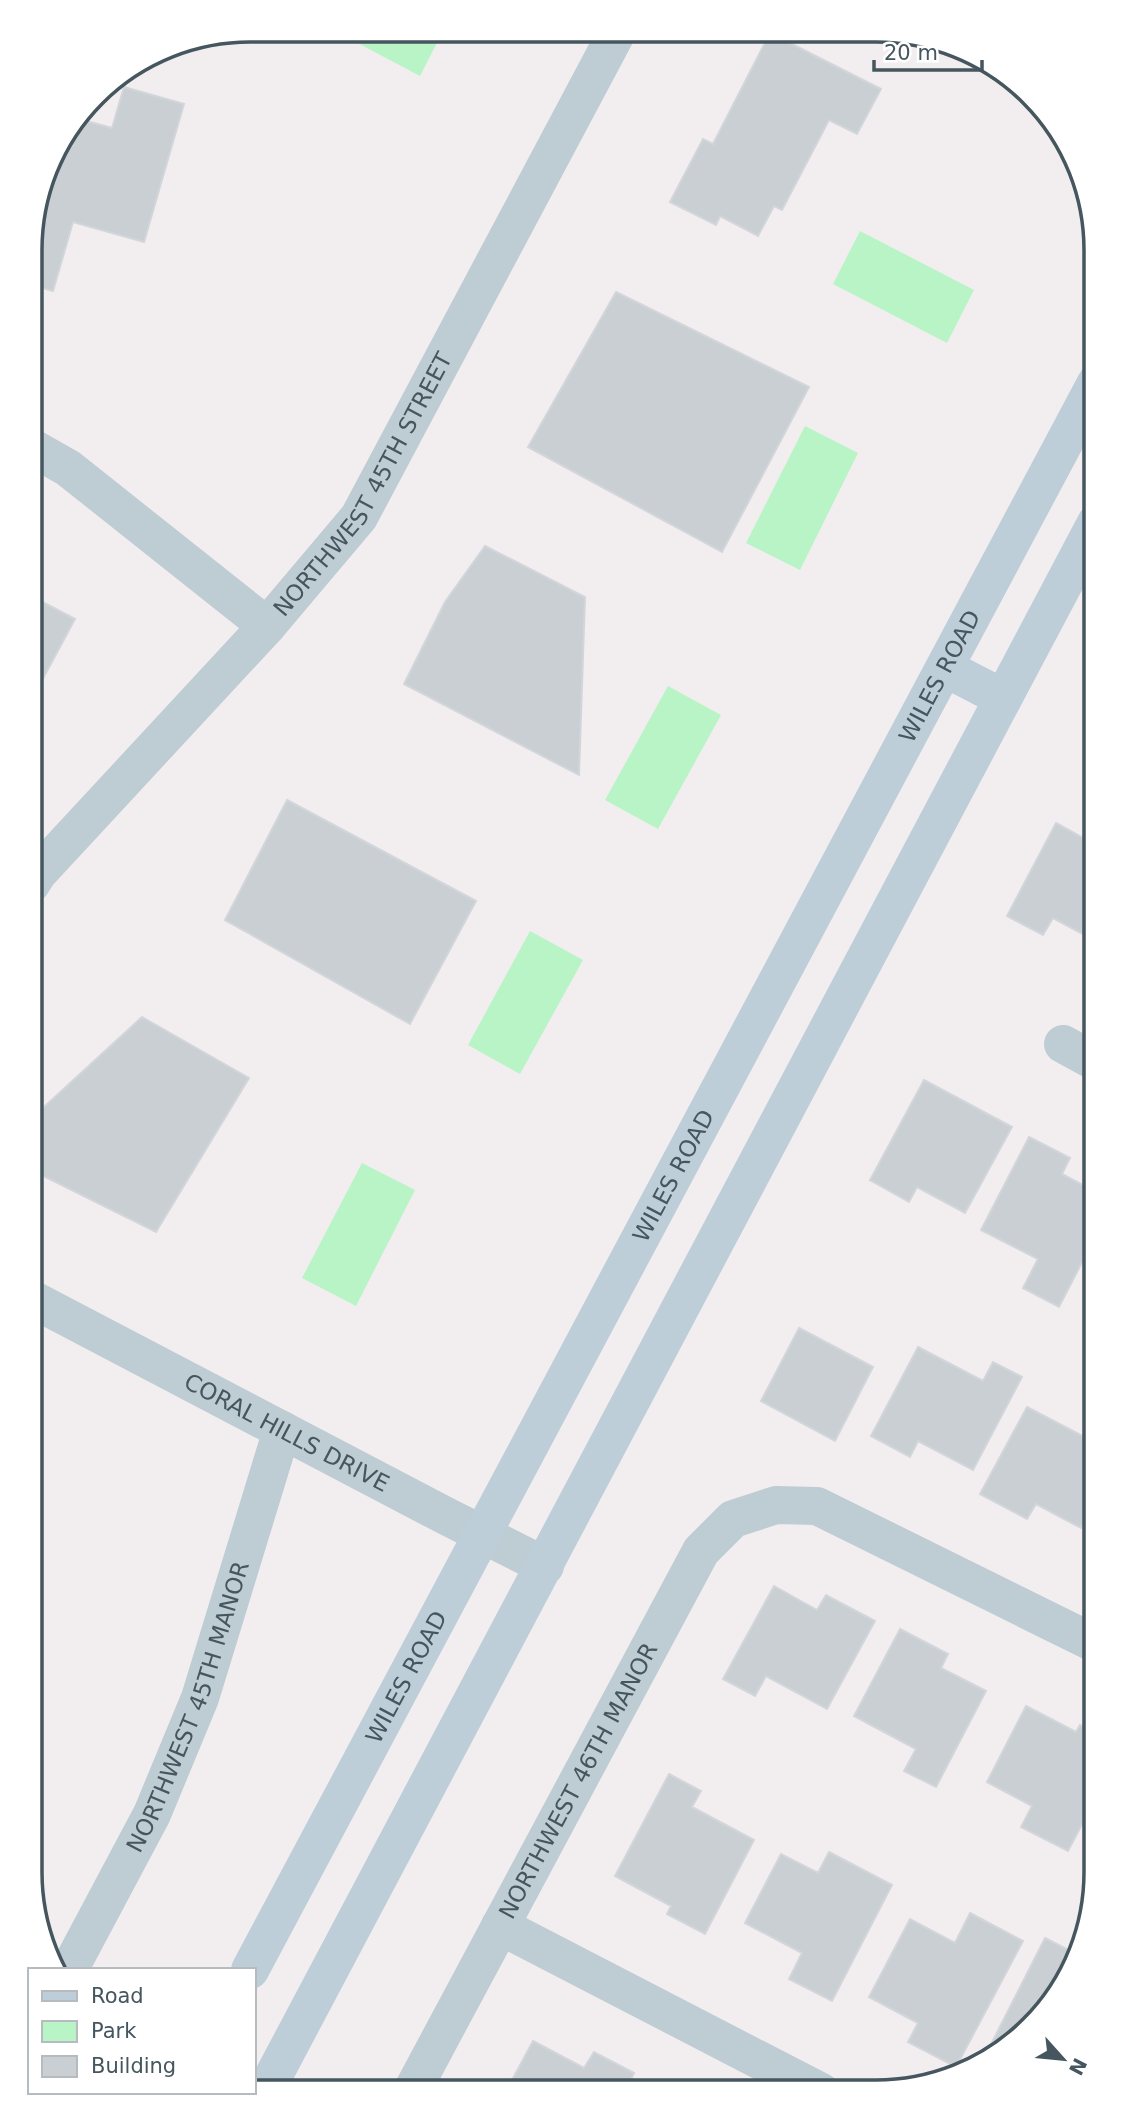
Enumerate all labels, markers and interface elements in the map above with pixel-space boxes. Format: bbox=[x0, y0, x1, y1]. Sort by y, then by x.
scale bar bbox=[874, 28, 982, 72]
text: 20 m bbox=[884, 41, 938, 65]
street label: NORTHWEST 45TH STREET bbox=[268, 347, 458, 621]
street label: WILES ROAD bbox=[894, 606, 985, 747]
street label: WILES ROAD bbox=[628, 1105, 719, 1246]
street label: CORAL HILLS DRIVE bbox=[180, 1368, 394, 1497]
street label: NORTHWEST 45TH MANOR bbox=[121, 1558, 254, 1857]
street label: WILES ROAD bbox=[360, 1607, 452, 1748]
street label: NORTHWEST 46TH MANOR bbox=[494, 1638, 662, 1923]
legend bbox=[28, 1968, 256, 2094]
text: Road bbox=[91, 1984, 144, 2008]
text: Park bbox=[91, 2019, 137, 2043]
north arrow bbox=[1028, 2024, 1098, 2094]
text: Building bbox=[91, 2054, 176, 2078]
text: N bbox=[1065, 2055, 1092, 2079]

